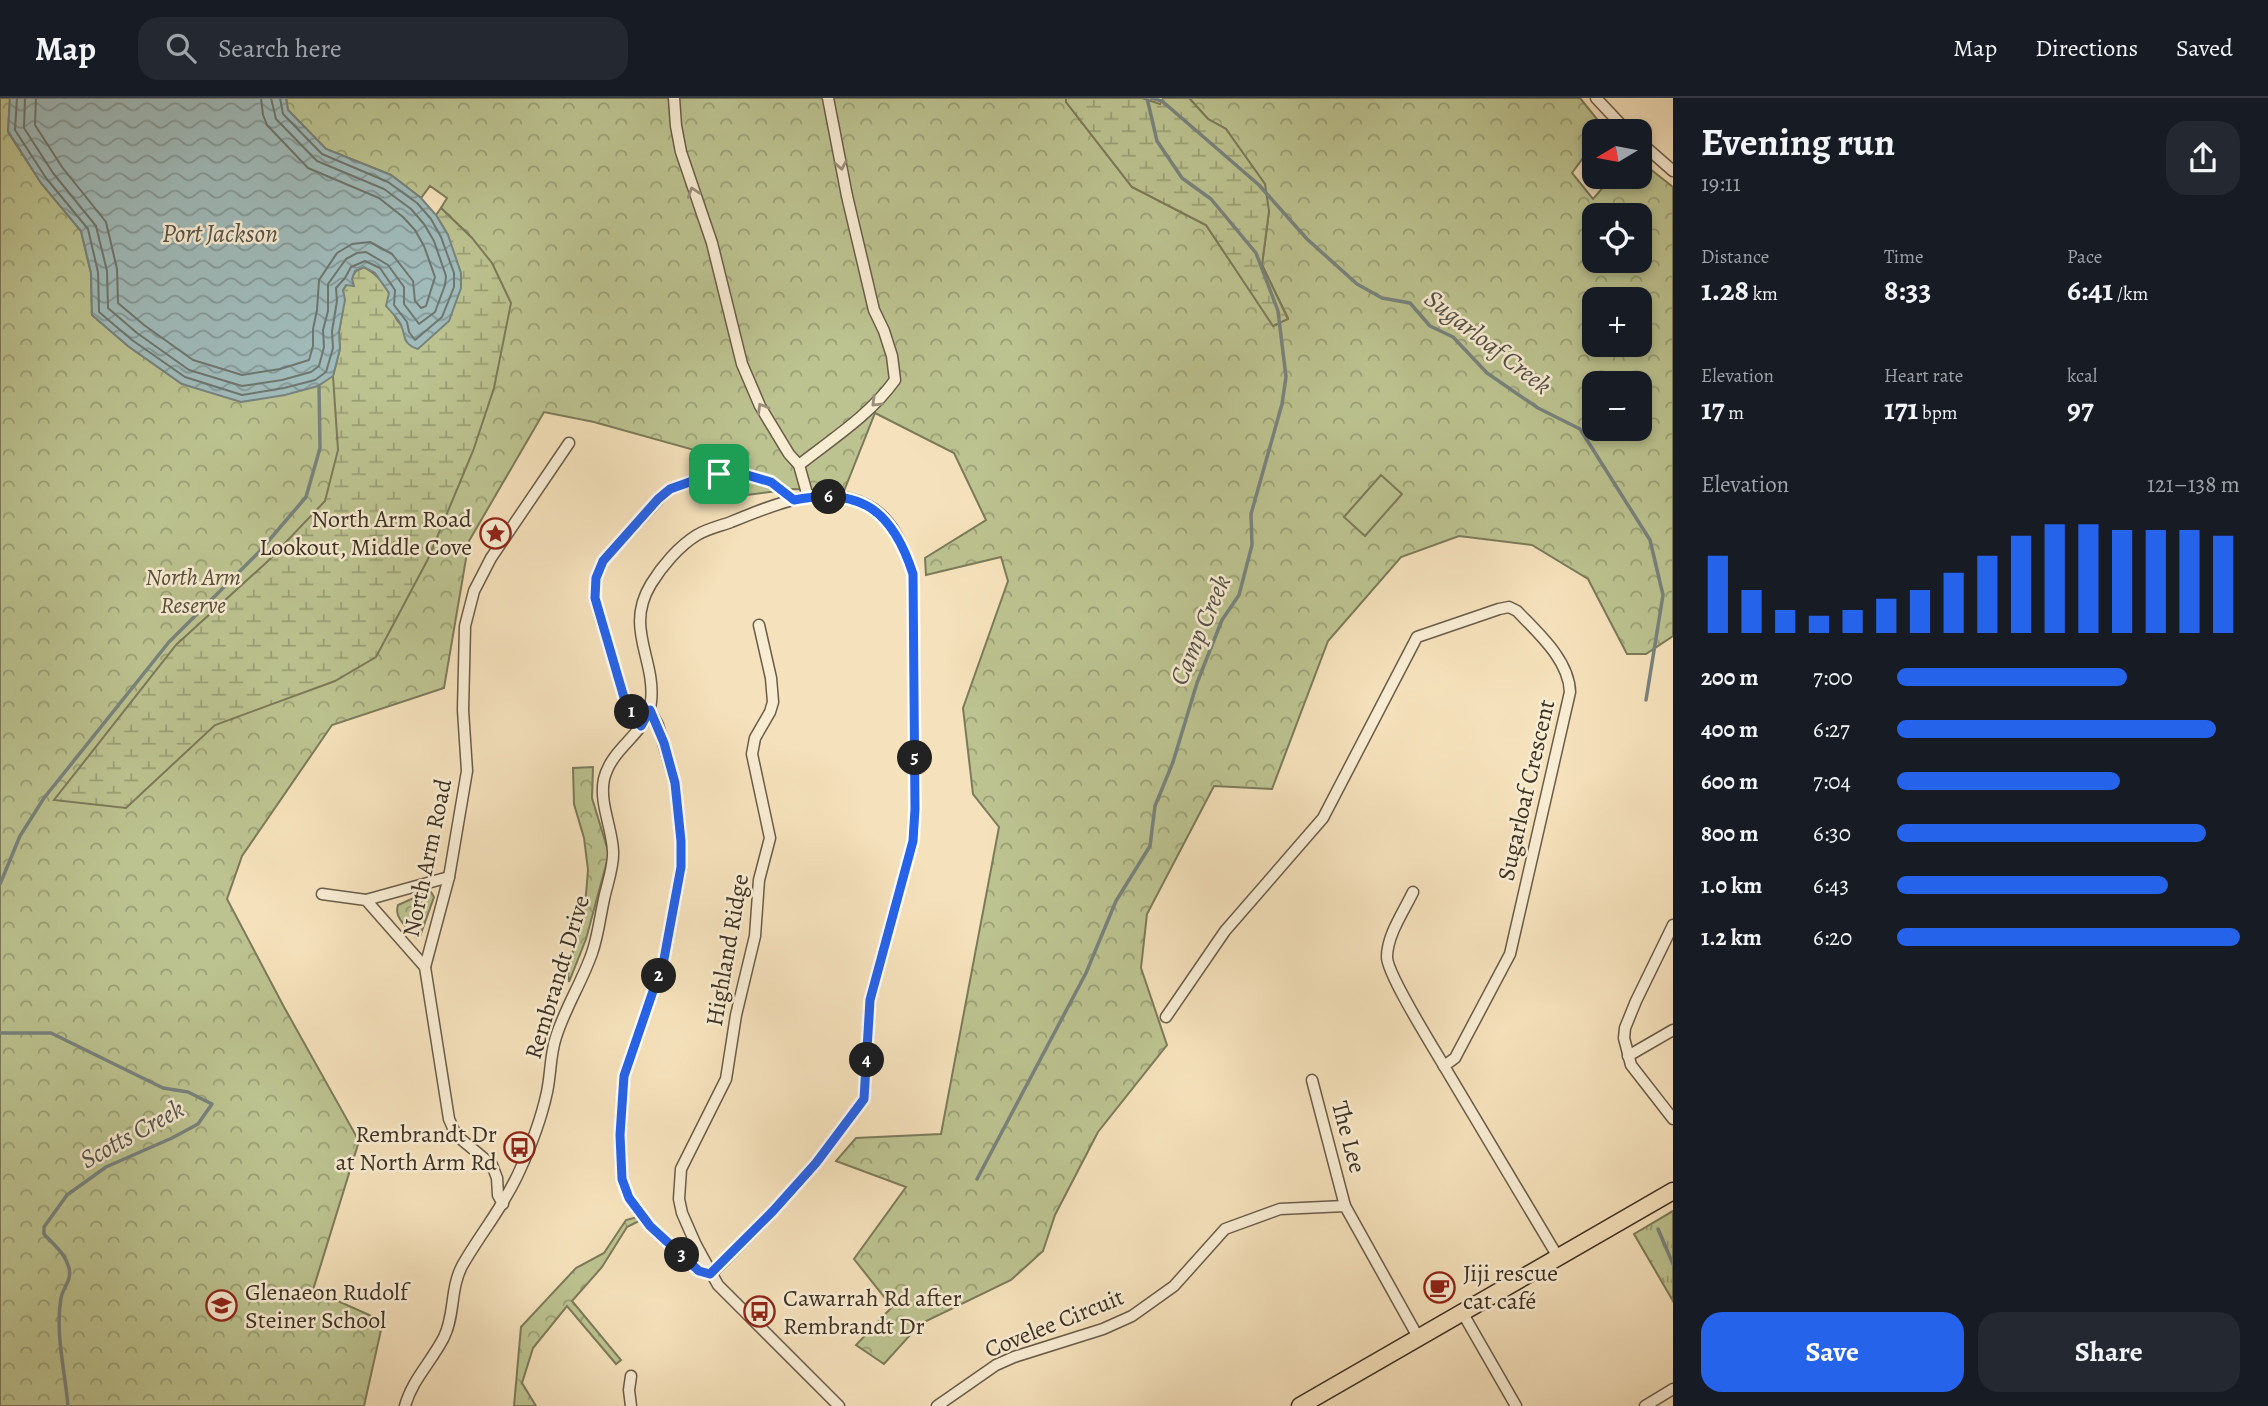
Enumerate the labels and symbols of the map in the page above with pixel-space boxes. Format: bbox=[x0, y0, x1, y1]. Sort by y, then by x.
north arrow bbox=[1582, 119, 1652, 189]
one-way arrow bbox=[833, 159, 848, 171]
one-way arrow bbox=[687, 187, 701, 199]
water label: Port Jackson bbox=[162, 216, 278, 251]
water label: Sugarloaf Creek bbox=[1417, 281, 1559, 403]
one-way arrow bbox=[871, 394, 884, 407]
one-way arrow bbox=[757, 403, 770, 415]
pin bbox=[689, 444, 749, 504]
pin: 6 bbox=[812, 480, 846, 514]
place label: North Arm Road Lookout, Middle Cove bbox=[259, 503, 472, 563]
place icon: North Arm Road Lookout, Middle Cove bbox=[478, 516, 512, 550]
park label: North Arm Reserve bbox=[145, 561, 241, 621]
water label: Camp Creek bbox=[1161, 569, 1239, 691]
pin: 1 bbox=[614, 694, 650, 730]
street label: Sugarloaf Crescent bbox=[1490, 696, 1562, 884]
pin: 5 bbox=[898, 740, 932, 776]
street label: North Arm Road bbox=[395, 776, 459, 940]
street label: Highland Ridge bbox=[698, 871, 756, 1029]
street label: Rembrandt Drive bbox=[517, 891, 597, 1063]
pin: 2 bbox=[642, 958, 676, 994]
pin: 4 bbox=[850, 1042, 884, 1077]
water label: Scotts Creek bbox=[74, 1091, 190, 1177]
street label: The Lee bbox=[1324, 1098, 1374, 1176]
place label: Rembrandt Dr at North Arm Rd bbox=[335, 1118, 497, 1178]
bus stop icon: Rembrandt Dr at North Arm Rd bbox=[503, 1131, 537, 1165]
pin: 3 bbox=[664, 1238, 700, 1272]
place label: Jiji rescue cat café bbox=[1463, 1257, 1558, 1317]
cafe icon: Jiji rescue cat café bbox=[1423, 1270, 1457, 1304]
place label: Glenaeon Rudolf Steiner School bbox=[245, 1276, 411, 1336]
street label: Covelee Circuit bbox=[980, 1281, 1128, 1365]
place label: Cawarrah Rd after Rembrandt Dr bbox=[783, 1282, 962, 1342]
school or university icon: Glenaeon Rudolf Steiner School bbox=[205, 1289, 239, 1323]
bus stop icon: Cawarrah Rd after Rembrandt Dr bbox=[743, 1295, 777, 1329]

